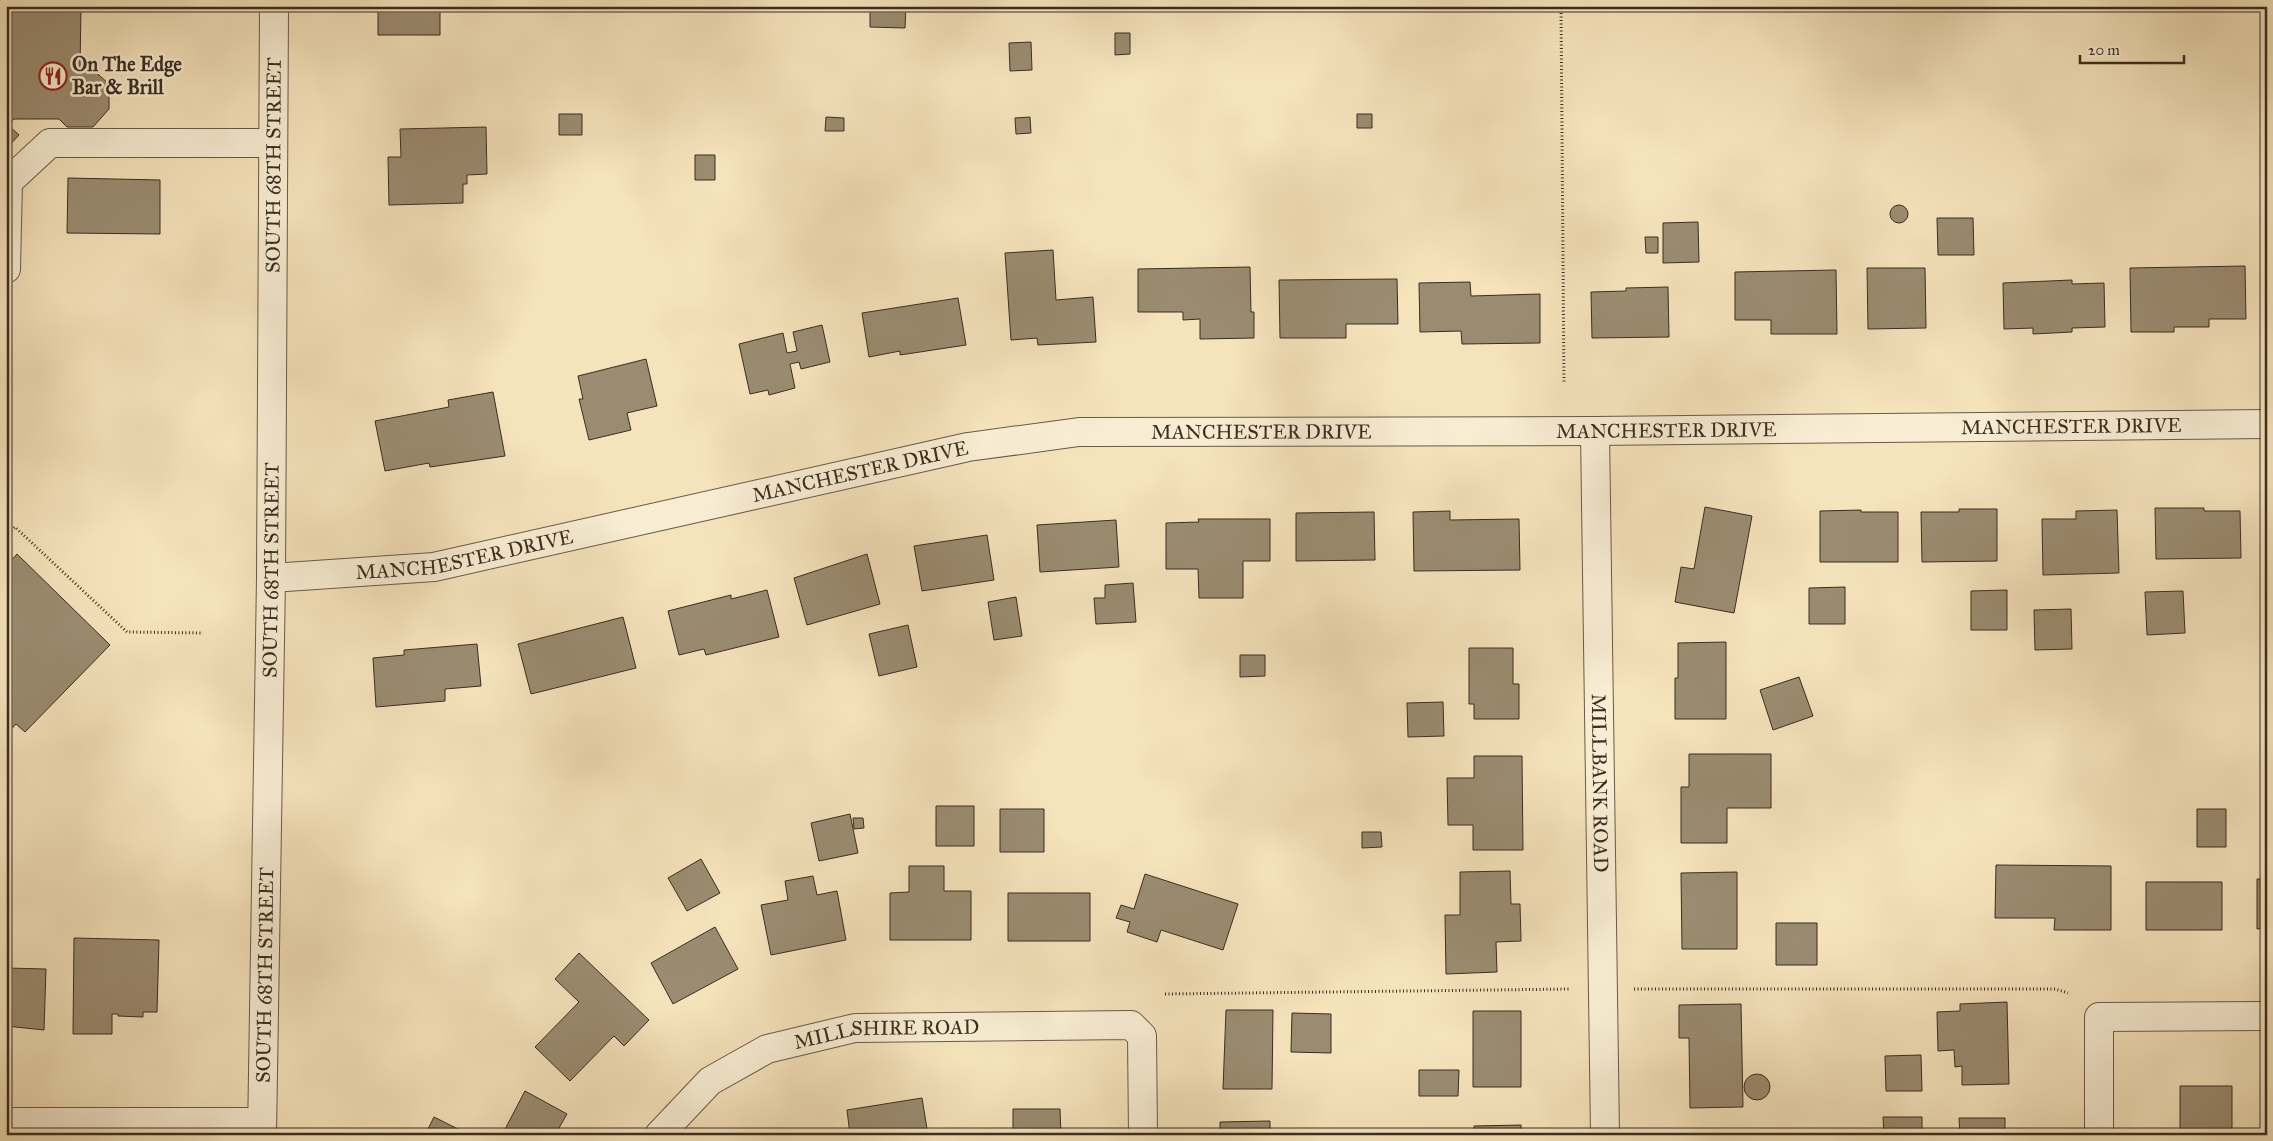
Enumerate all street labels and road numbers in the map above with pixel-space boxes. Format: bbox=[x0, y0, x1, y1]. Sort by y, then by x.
street label: SOUTH 68TH STREET bbox=[261, 57, 286, 273]
street label: MANCHESTER DRIVE bbox=[1961, 413, 2182, 439]
street label: MANCHESTER DRIVE bbox=[1556, 417, 1777, 443]
street label: MANCHESTER DRIVE bbox=[1151, 419, 1372, 444]
street label: MANCHESTER DRIVE bbox=[750, 435, 970, 507]
street label: SOUTH 68TH STREET bbox=[257, 462, 284, 678]
street label: MANCHESTER DRIVE bbox=[355, 524, 575, 584]
street label: MILLBANK ROAD bbox=[1587, 693, 1613, 873]
street label: SOUTH 68TH STREET bbox=[251, 867, 278, 1083]
street label: MILLSHIRE ROAD bbox=[791, 1015, 979, 1054]

